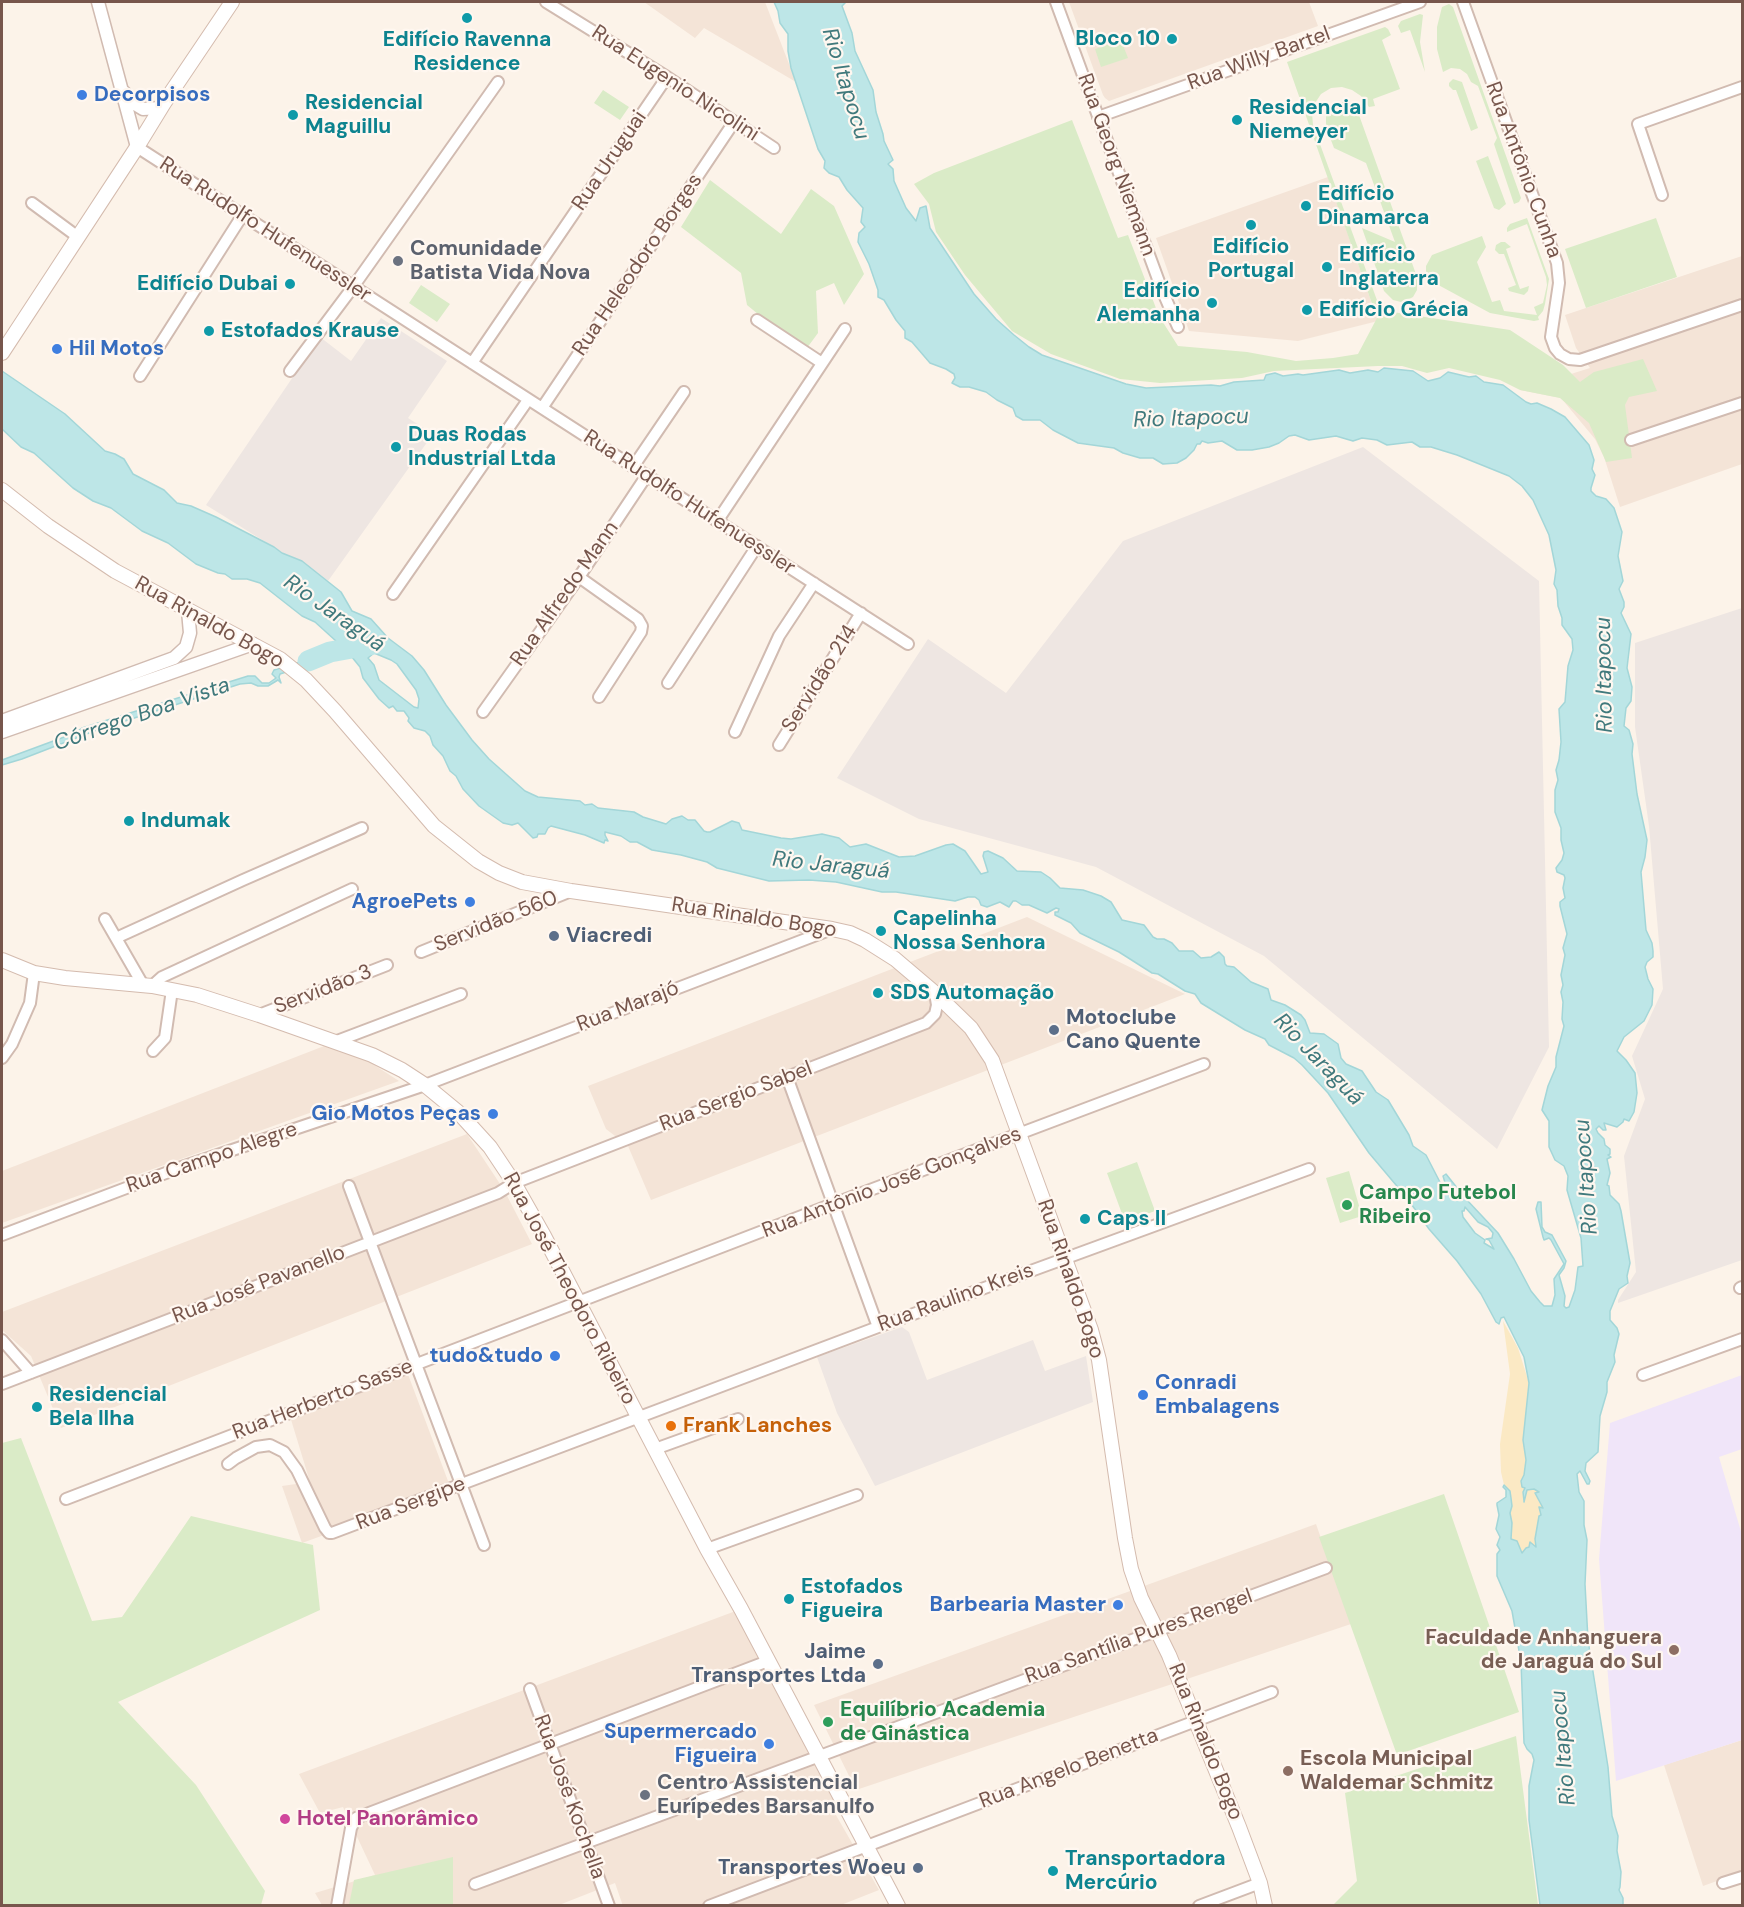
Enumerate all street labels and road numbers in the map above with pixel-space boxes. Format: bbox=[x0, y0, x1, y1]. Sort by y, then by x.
street label: Rua Eugenio Nicolini bbox=[587, 20, 763, 148]
street label: Rua Willy Bartel bbox=[1184, 22, 1334, 96]
street label: Rua Georg Niemann bbox=[1071, 70, 1161, 260]
street label: Rua Antônio Cunha bbox=[1479, 78, 1567, 262]
street label: Rua Uruguai bbox=[567, 106, 653, 216]
street label: Rua Rudolfo Hufenuessler bbox=[154, 152, 376, 308]
street label: Rua Heleodoro Borges bbox=[568, 169, 708, 361]
street label: Rua Rudolfo Hufenuessler bbox=[578, 425, 800, 581]
street label: Rua Alfredo Mann bbox=[506, 517, 624, 671]
street label: Rua Rinaldo Bogo bbox=[130, 572, 288, 674]
street label: Servidão 214 bbox=[777, 621, 863, 737]
street label: Servidão 560 bbox=[431, 886, 561, 958]
street label: Rua Rinaldo Bogo bbox=[670, 893, 838, 943]
street label: Servidão 3 bbox=[270, 960, 376, 1020]
street label: Rua Marajó bbox=[573, 976, 683, 1038]
street label: Rua Sergio Sabel bbox=[656, 1056, 816, 1138]
street label: Rua Campo Alegre bbox=[123, 1117, 301, 1199]
street label: Rua Antônio José Gonçalves bbox=[759, 1122, 1025, 1244]
street label: Rua José Theodoro Ribeiro bbox=[497, 1169, 641, 1409]
street label: Rua Rinaldo Bogo bbox=[1031, 1196, 1109, 1362]
street label: Rua José Pavanello bbox=[169, 1240, 349, 1330]
street label: Rua Raulino Kreis bbox=[875, 1258, 1037, 1338]
street label: Rua Herberto Sasse bbox=[229, 1354, 417, 1446]
street label: Rua Sergipe bbox=[353, 1472, 469, 1536]
street label: Rua Santília Pures Rengel bbox=[1022, 1584, 1256, 1690]
street label: Rua Rinaldo Bogo bbox=[1162, 1660, 1248, 1824]
street label: Rua José Kochella bbox=[528, 1711, 610, 1883]
street label: Rua Angelo Benetta bbox=[976, 1723, 1162, 1815]

